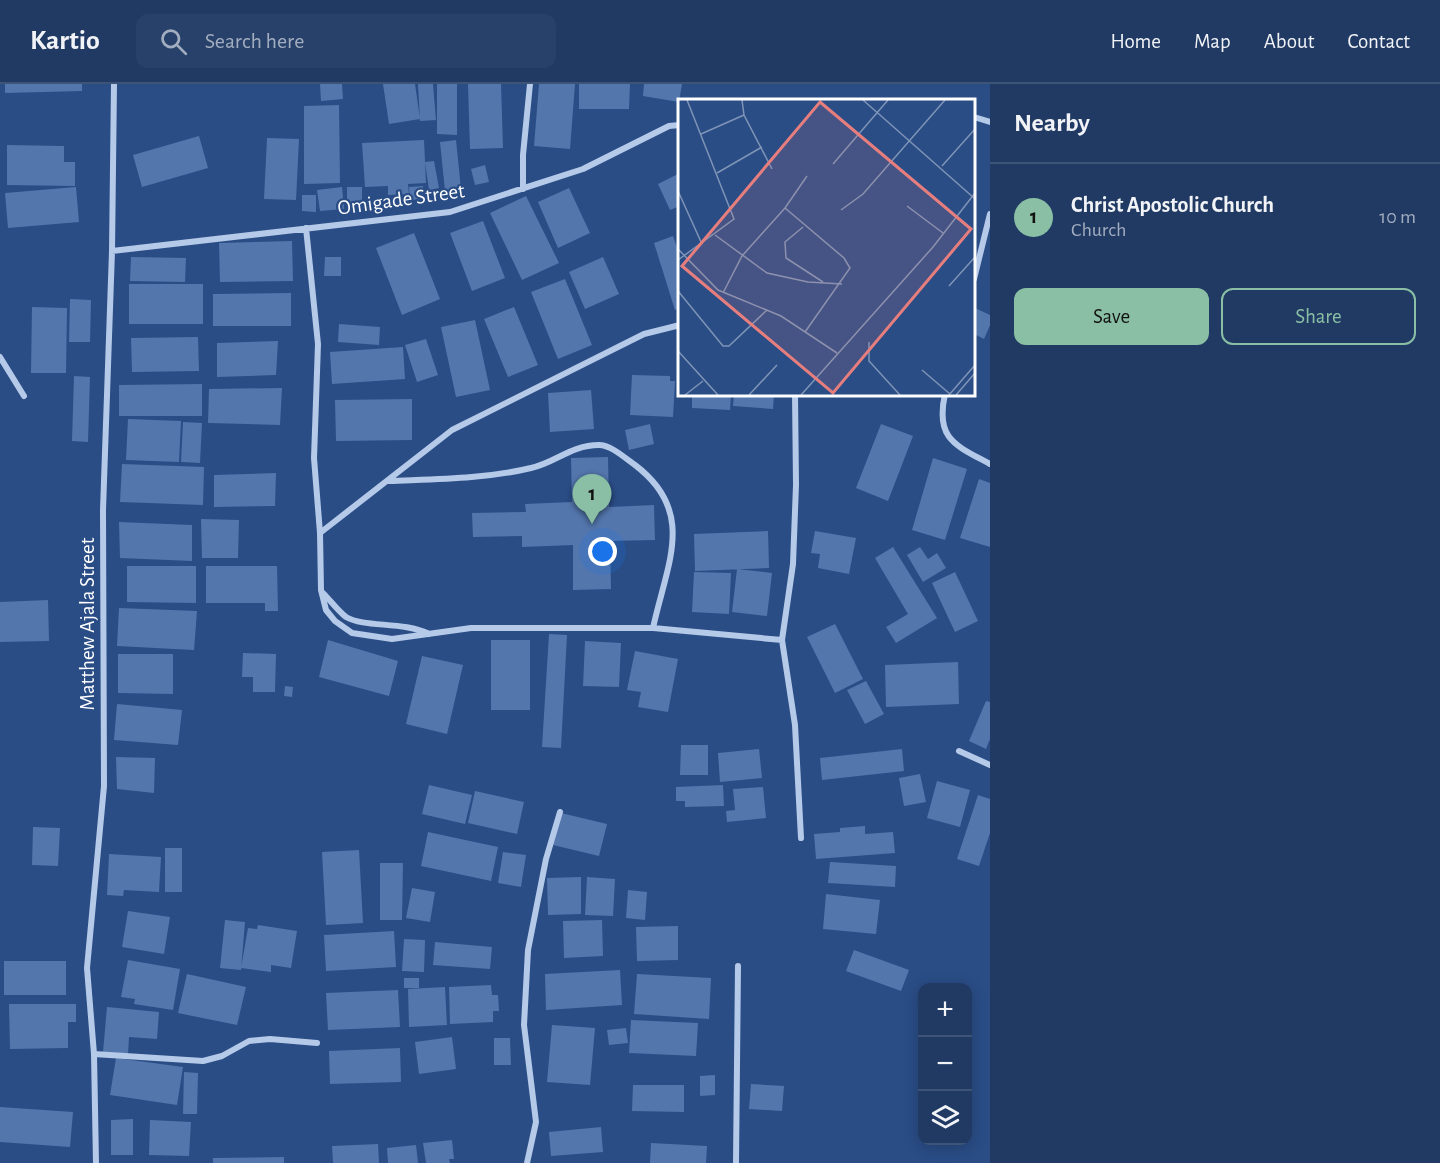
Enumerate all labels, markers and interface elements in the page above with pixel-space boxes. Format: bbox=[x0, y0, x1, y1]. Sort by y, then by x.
search box bbox=[136, 14, 556, 68]
icon: search bbox=[157, 25, 190, 58]
text: Kartio bbox=[30, 27, 100, 55]
text: Search here bbox=[205, 30, 304, 52]
text: Home bbox=[1110, 31, 1161, 52]
text: Map bbox=[1194, 31, 1231, 52]
text: About bbox=[1264, 31, 1314, 52]
text: Contact bbox=[1347, 31, 1410, 52]
inset map bbox=[678, 99, 975, 396]
text: Nearby bbox=[1014, 110, 1090, 136]
street label: Omigade Street bbox=[336, 180, 466, 219]
text: Christ Apostolic Church bbox=[1071, 194, 1274, 216]
text: 1 bbox=[1030, 207, 1037, 227]
text: 10 m bbox=[1379, 207, 1416, 227]
text: Church bbox=[1071, 220, 1126, 240]
button: Save bbox=[1014, 288, 1209, 345]
button: Share bbox=[1221, 288, 1416, 345]
pin: 1 bbox=[572, 474, 612, 524]
street label: Matthew Ajala Street bbox=[77, 537, 98, 710]
your location bbox=[588, 537, 617, 566]
map controls bbox=[918, 983, 972, 1145]
button: + bbox=[918, 983, 972, 1037]
button: − bbox=[918, 1037, 972, 1091]
button: layers bbox=[918, 1091, 972, 1145]

